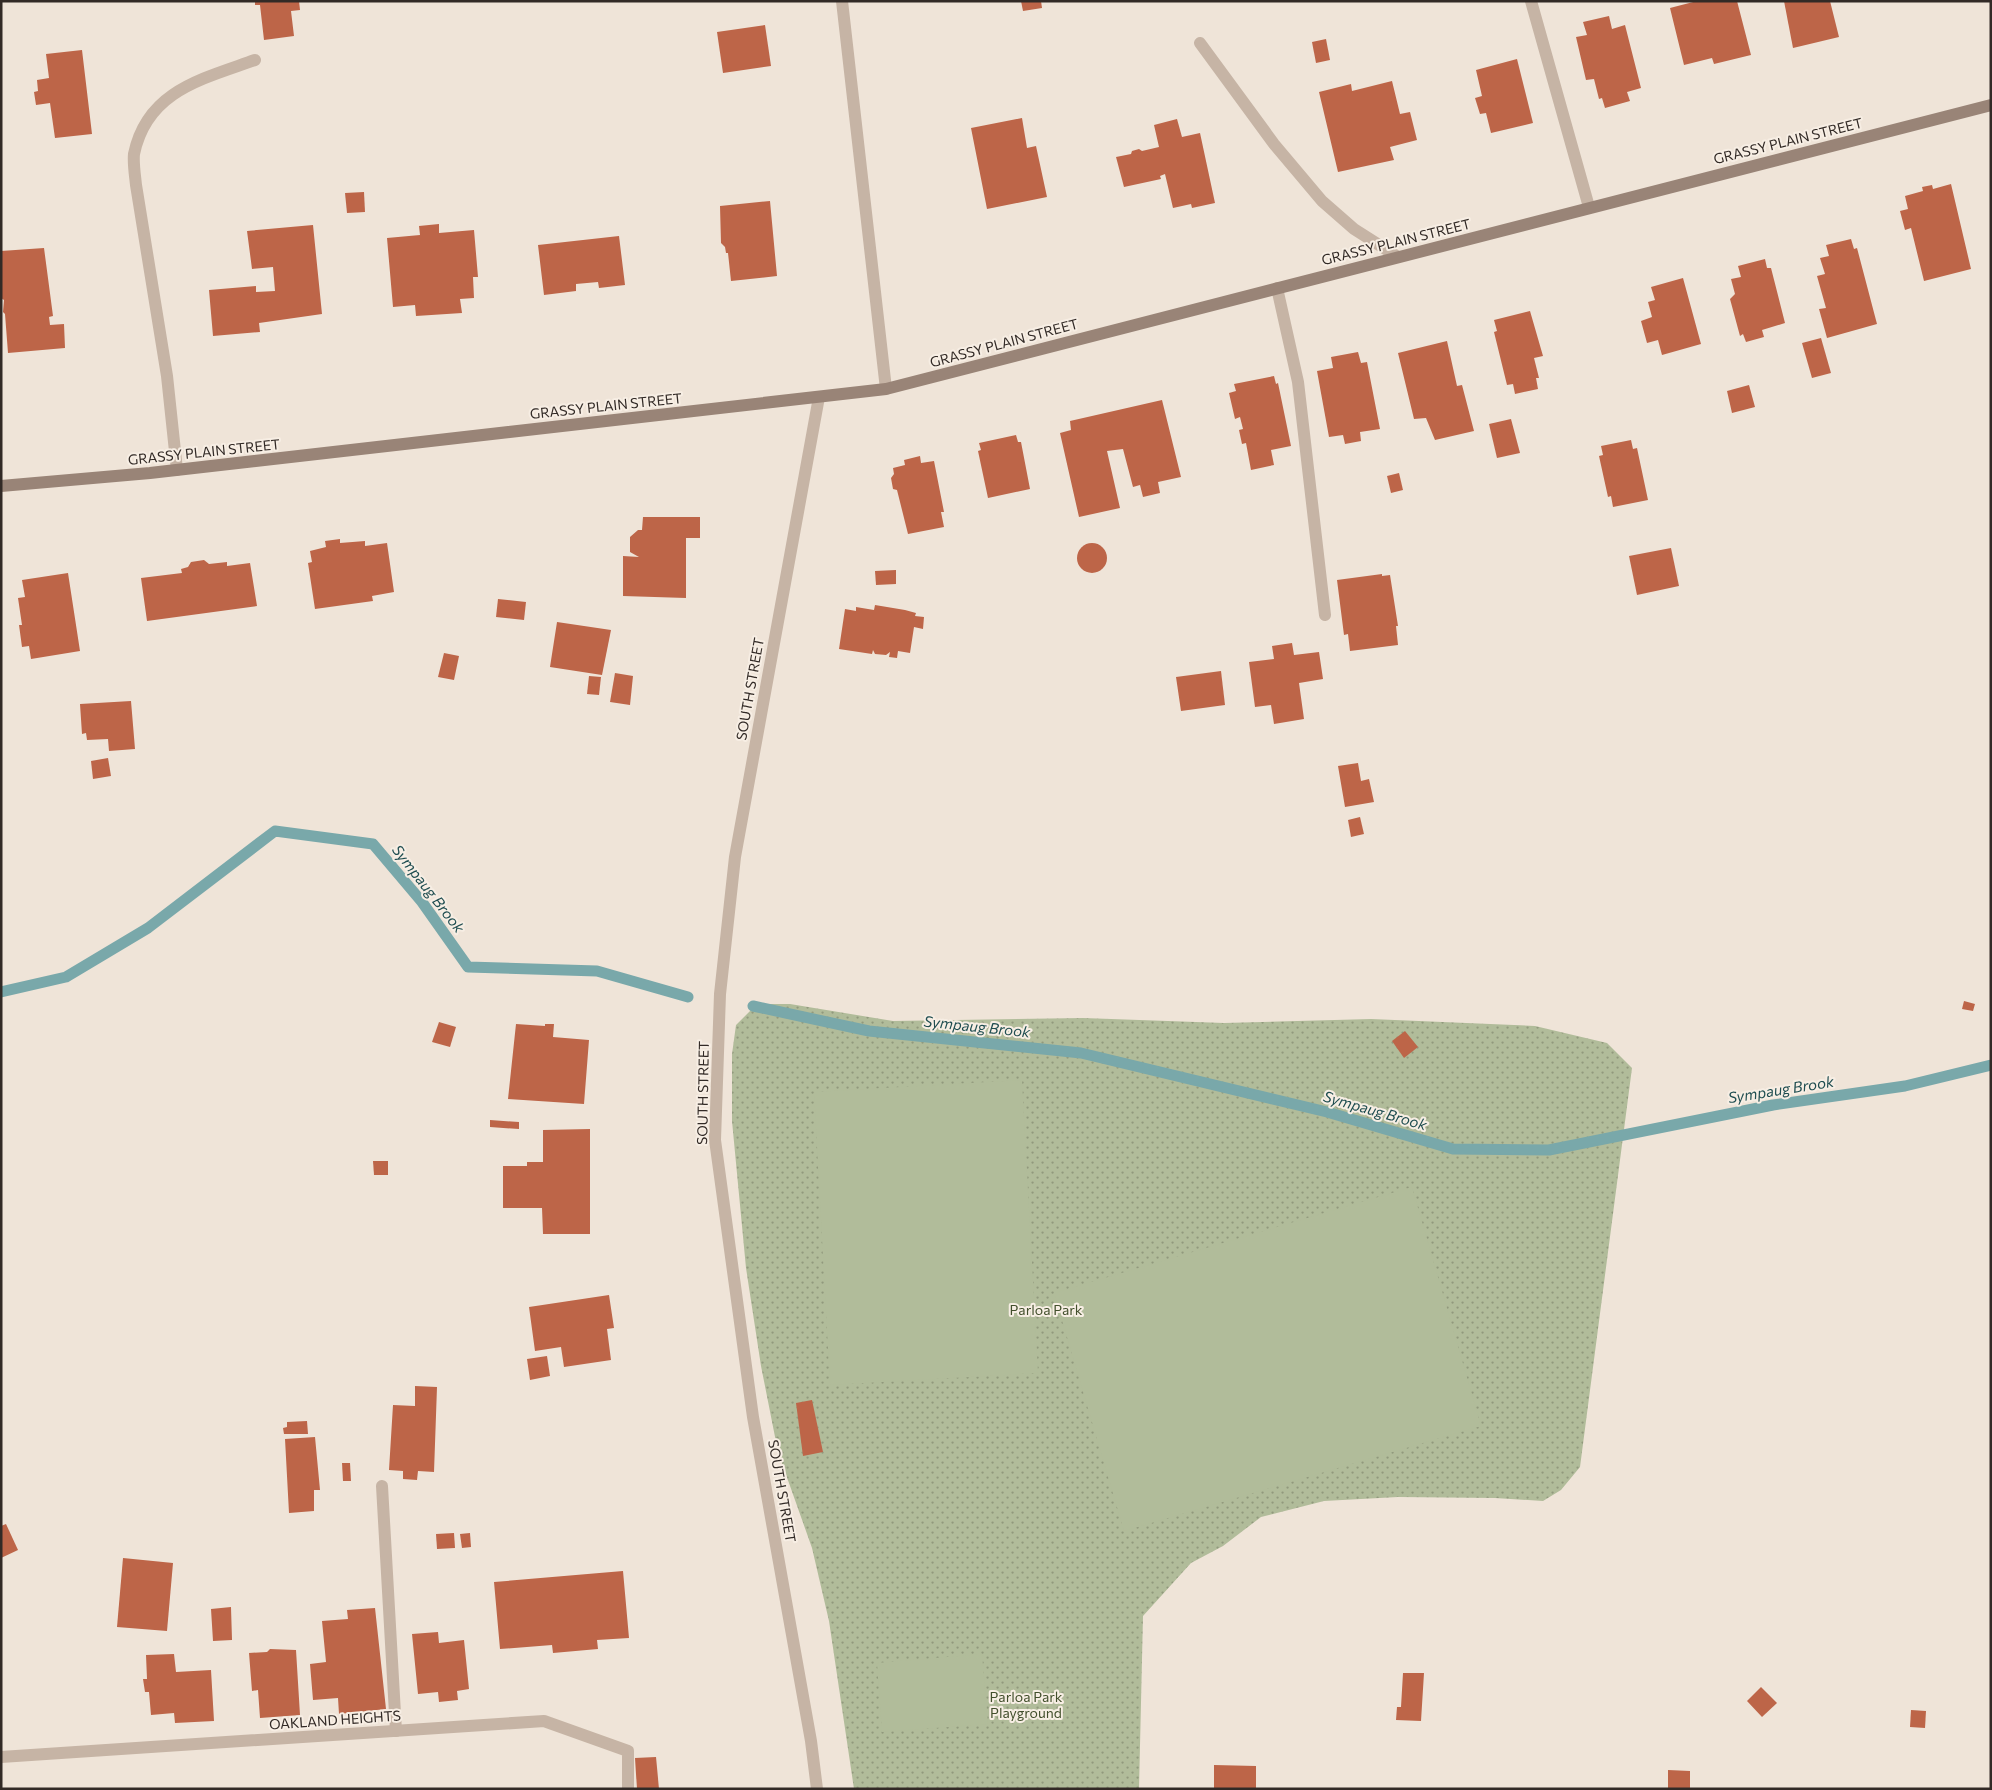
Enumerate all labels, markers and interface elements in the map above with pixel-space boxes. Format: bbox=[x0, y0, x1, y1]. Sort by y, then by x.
street label: GRASSY PLAIN STREET bbox=[1712, 114, 1864, 167]
street label: GRASSY PLAIN STREET bbox=[1320, 215, 1472, 268]
street label: GRASSY PLAIN STREET bbox=[928, 315, 1080, 371]
street label: GRASSY PLAIN STREET bbox=[529, 389, 683, 422]
street label: GRASSY PLAIN STREET bbox=[127, 435, 281, 468]
street label: SOUTH STREET bbox=[732, 636, 767, 742]
water label: Sympaug Brook bbox=[389, 841, 469, 937]
water label: Sympaug Brook bbox=[923, 1011, 1032, 1041]
street label: SOUTH STREET bbox=[693, 1041, 712, 1145]
water label: Sympaug Brook bbox=[1727, 1072, 1836, 1106]
water label: Sympaug Brook bbox=[1321, 1087, 1430, 1134]
park label: Parloa Park bbox=[1010, 1301, 1083, 1318]
street label: SOUTH STREET bbox=[765, 1438, 800, 1544]
park label: Parloa Park Playground bbox=[990, 1688, 1063, 1721]
street label: OAKLAND HEIGHTS bbox=[269, 1706, 401, 1733]

